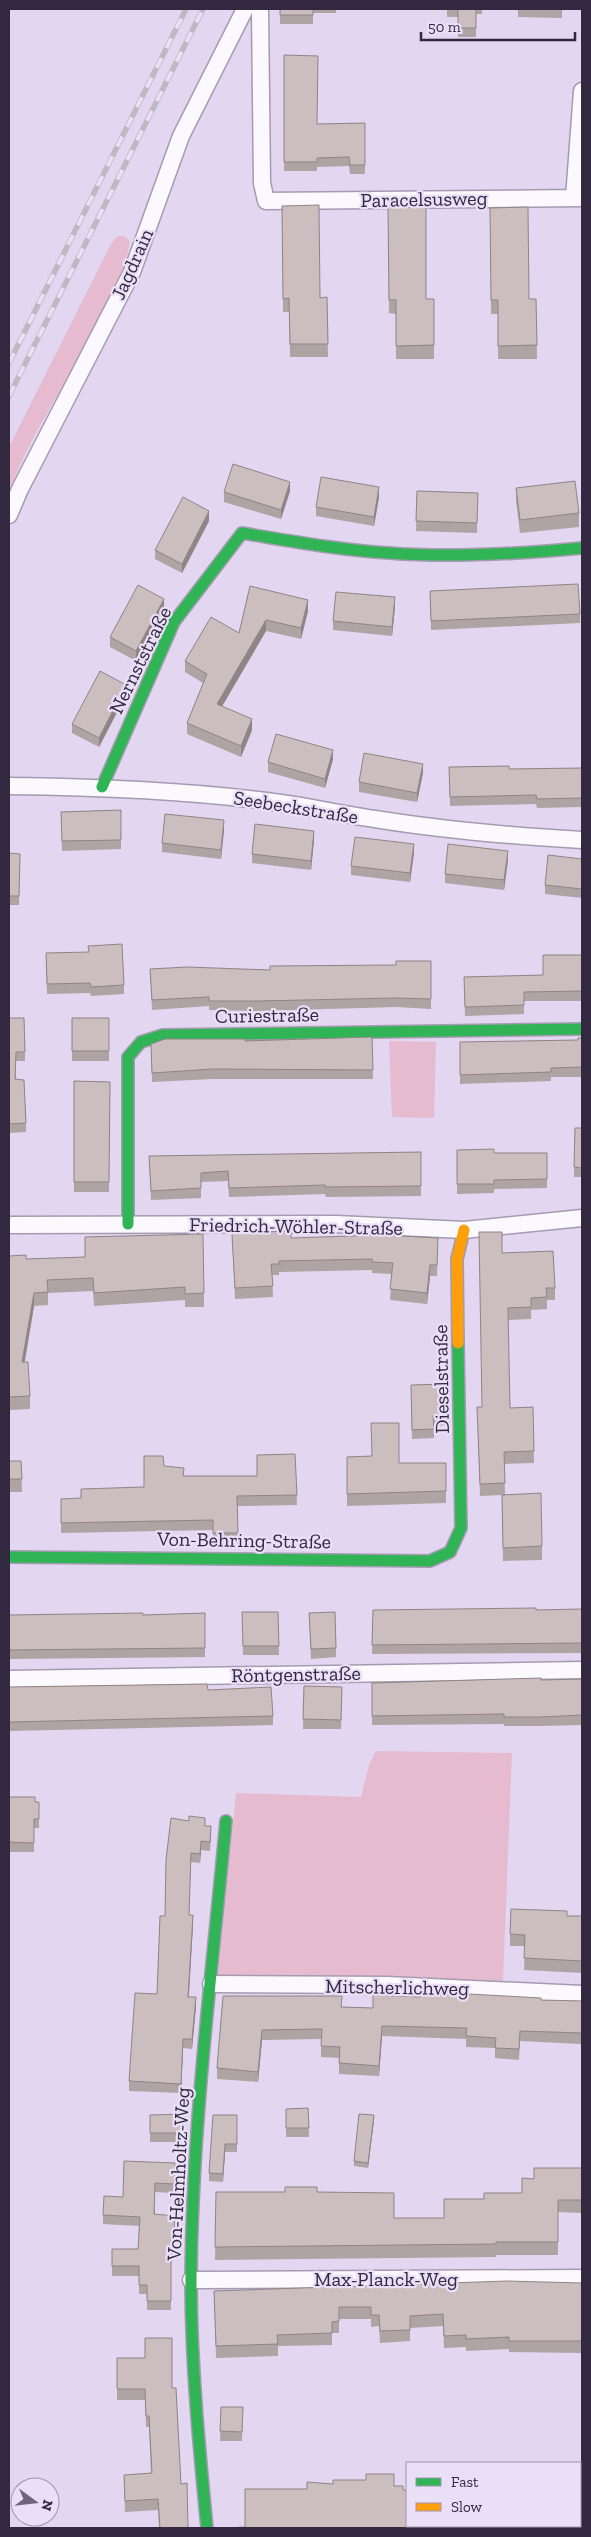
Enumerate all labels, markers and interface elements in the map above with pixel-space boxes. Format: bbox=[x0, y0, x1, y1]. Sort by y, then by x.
scale bar bbox=[421, 10, 575, 42]
text: 50 m bbox=[428, 18, 461, 36]
street label: Paracelsusweg bbox=[360, 186, 488, 212]
street label: Jagdrain bbox=[106, 224, 158, 303]
street label: Nernststraße bbox=[104, 602, 176, 718]
street label: Seebeckstraße bbox=[232, 785, 360, 829]
street label: Curiestraße bbox=[215, 1002, 319, 1028]
street label: Friedrich-Wöhler-Straße bbox=[189, 1212, 403, 1240]
street label: Dieselstraße bbox=[428, 1324, 454, 1434]
street label: Von-Behring-Straße bbox=[156, 1526, 331, 1554]
street label: Röntgenstraße bbox=[231, 1661, 361, 1687]
street label: Mitscherlichweg bbox=[325, 1974, 469, 2000]
street label: Von-Helmholtz-Weg bbox=[161, 2087, 195, 2262]
street label: Max-Planck-Weg bbox=[314, 2267, 458, 2291]
legend bbox=[406, 2462, 581, 2527]
text: Fast bbox=[451, 2473, 479, 2491]
north arrow bbox=[10, 2477, 60, 2527]
text: N bbox=[37, 2498, 57, 2513]
text: Slow bbox=[451, 2498, 483, 2516]

